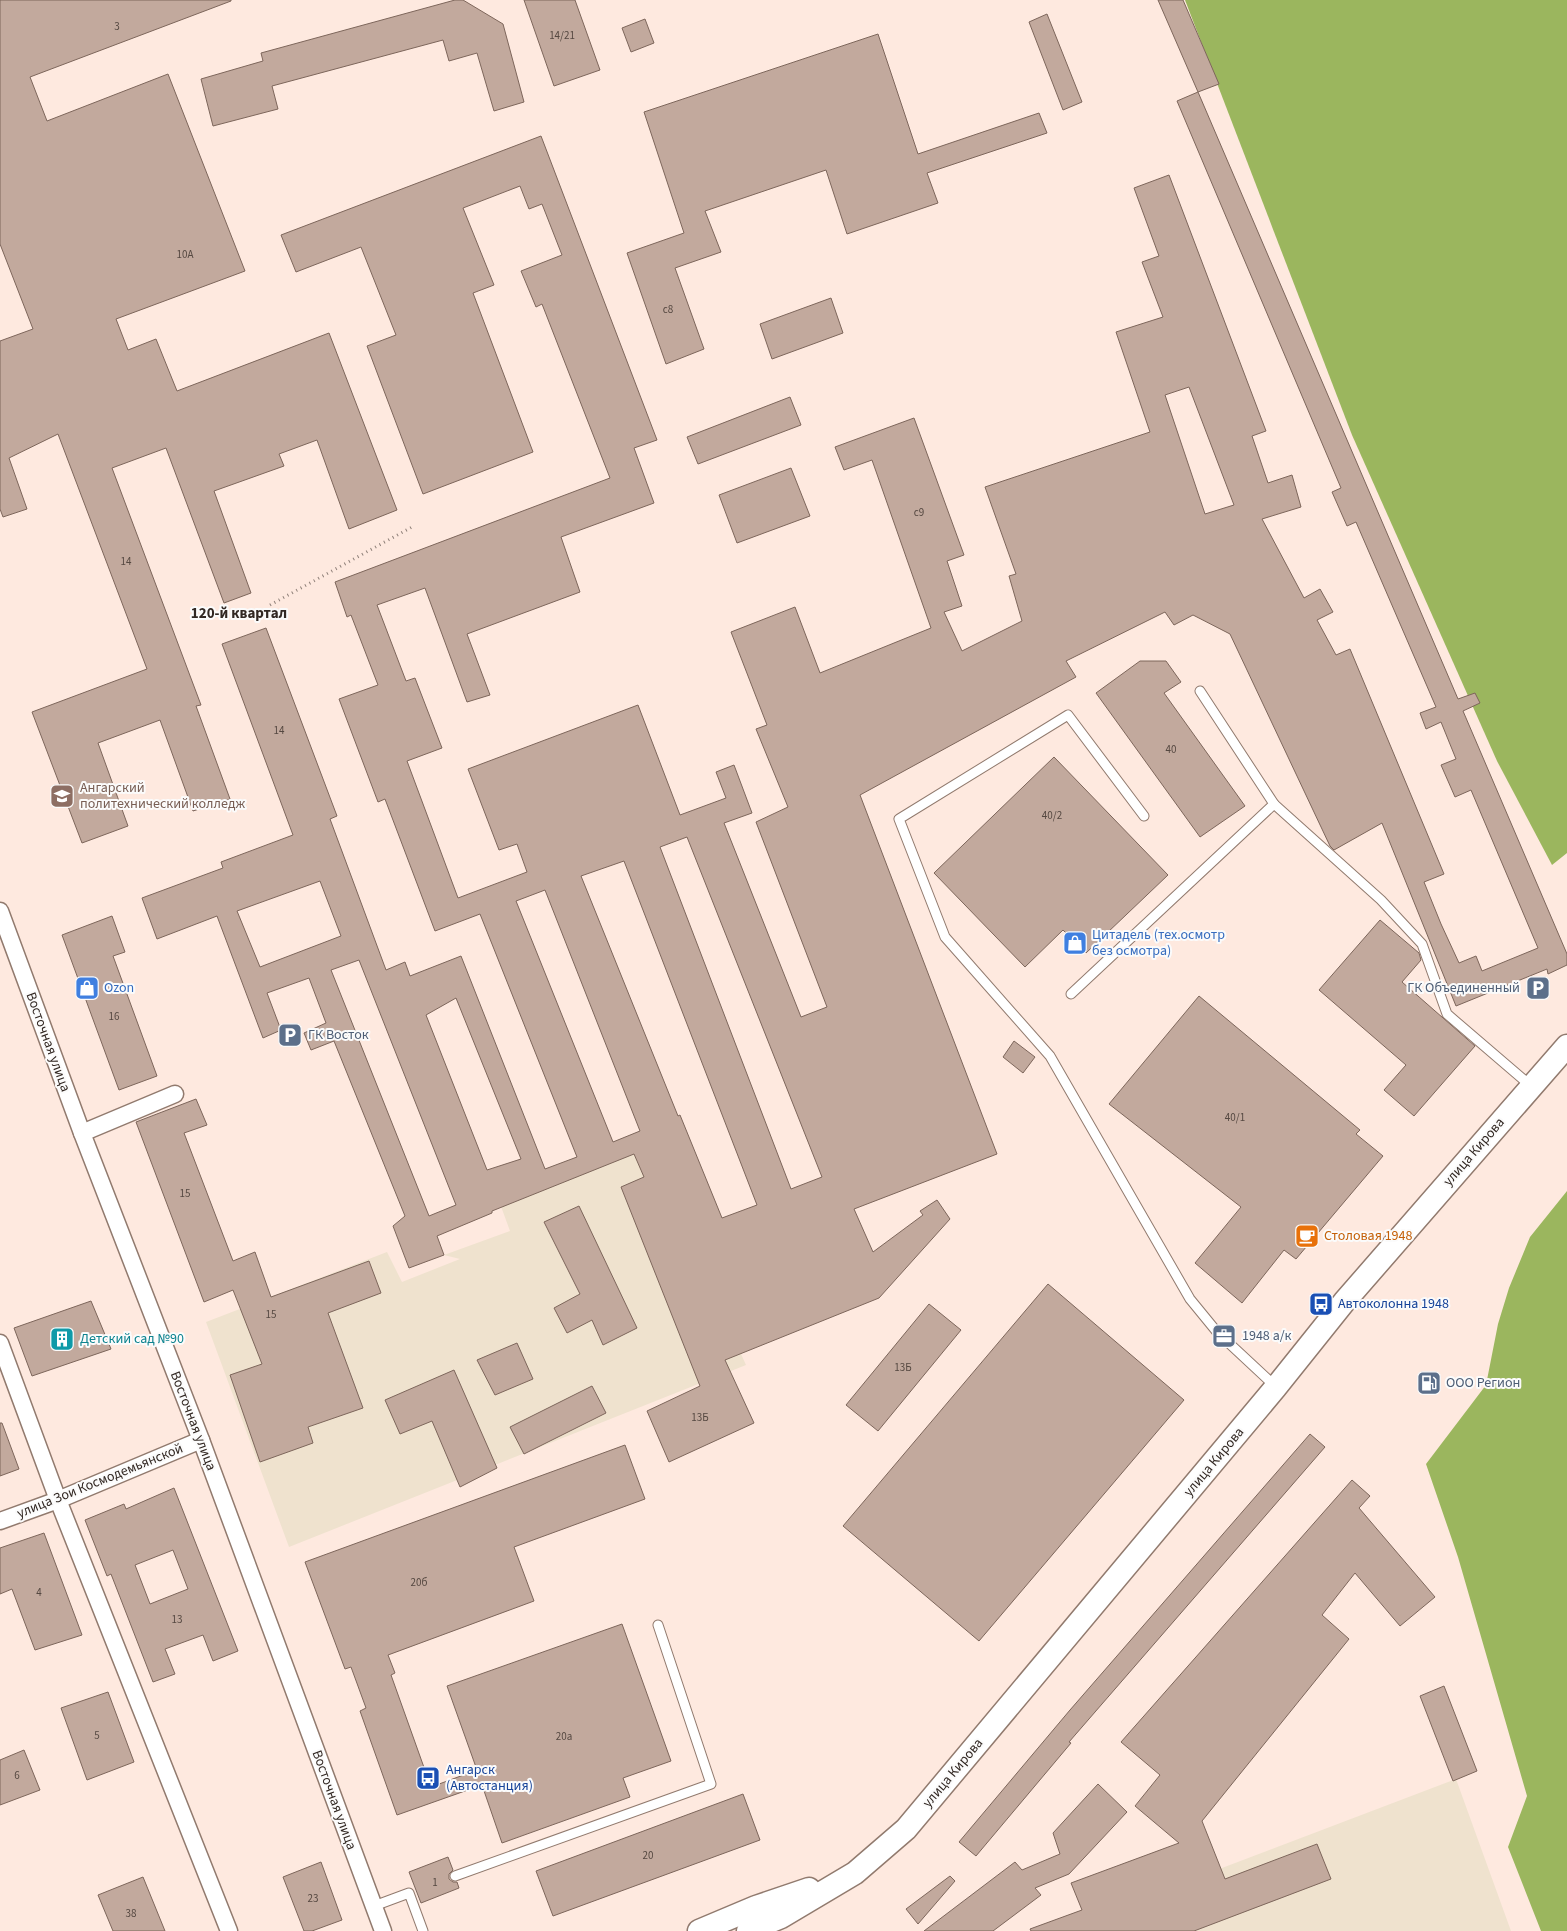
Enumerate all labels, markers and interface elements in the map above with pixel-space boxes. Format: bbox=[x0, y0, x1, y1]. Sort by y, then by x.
house number: 3 bbox=[114, 19, 120, 34]
house number: 14/21 bbox=[549, 28, 575, 43]
house number: 10А bbox=[177, 247, 193, 262]
house number: с8 bbox=[663, 302, 674, 317]
house number: с9 bbox=[914, 505, 924, 520]
house number: 14 bbox=[121, 554, 132, 569]
district label: 120-й квартал bbox=[191, 603, 287, 624]
house number: 14 bbox=[274, 723, 285, 738]
house number: 40 bbox=[1166, 742, 1176, 757]
place label: Ангарский политехнический колледж bbox=[80, 778, 245, 814]
school or university icon: Ангарский политехнический колледж bbox=[49, 783, 75, 809]
house number: 40/2 bbox=[1042, 808, 1062, 823]
place label: Цитадель (тех.осмотр без осмотра) bbox=[1092, 925, 1225, 961]
shop icon: Цитадель (тех.осмотр без осмотра) bbox=[1062, 930, 1088, 956]
shop icon: Ozon bbox=[74, 975, 100, 1001]
parking icon: ГК Объединенный bbox=[1525, 975, 1551, 1001]
place label: Ozon bbox=[104, 978, 134, 998]
place label: ГК Объединенный bbox=[1407, 978, 1520, 998]
street label: Восточная улица bbox=[21, 989, 75, 1095]
house number: 16 bbox=[109, 1009, 120, 1024]
parking icon: ГК Восток bbox=[277, 1022, 303, 1048]
place label: ГК Восток bbox=[308, 1025, 369, 1045]
house number: 40/1 bbox=[1225, 1110, 1245, 1125]
street label: улица Кирова bbox=[1439, 1113, 1509, 1191]
house number: 15 bbox=[180, 1186, 190, 1201]
cafe icon: Столовая 1948 bbox=[1294, 1223, 1320, 1249]
place label: Столовая 1948 bbox=[1324, 1226, 1413, 1246]
bus stop icon: Автоколонна 1948 bbox=[1308, 1291, 1334, 1317]
place label: Автоколонна 1948 bbox=[1338, 1294, 1449, 1314]
house number: 15 bbox=[266, 1307, 276, 1322]
office icon: 1948 а/к bbox=[1211, 1323, 1237, 1349]
building icon: Детский сад №90 bbox=[49, 1326, 75, 1352]
place label: 1948 а/к bbox=[1242, 1326, 1292, 1346]
place label: Детский сад №90 bbox=[80, 1329, 184, 1349]
house number: 13Б bbox=[894, 1360, 912, 1375]
street label: Восточная улица bbox=[165, 1369, 221, 1473]
fuel station icon: ООО Регион bbox=[1416, 1370, 1442, 1396]
place label: ООО Регион bbox=[1446, 1373, 1520, 1393]
house number: 13Б bbox=[691, 1410, 709, 1425]
street label: улица Кирова bbox=[1179, 1423, 1249, 1501]
street label: улица Зои Космодемьянской bbox=[14, 1438, 186, 1524]
house number: 20б bbox=[411, 1575, 427, 1590]
house number: 4 bbox=[36, 1585, 42, 1600]
house number: 13 bbox=[172, 1612, 182, 1627]
house number: 5 bbox=[94, 1728, 100, 1743]
house number: 20а bbox=[556, 1729, 572, 1744]
street label: улица Кирова bbox=[918, 1734, 988, 1812]
street label: Восточная улица bbox=[307, 1747, 361, 1853]
place label: Ангарск (Автостанция) bbox=[446, 1760, 533, 1796]
bus stop icon: Ангарск (Автостанция) bbox=[415, 1765, 441, 1791]
house number: 6 bbox=[14, 1768, 20, 1783]
house number: 20 bbox=[643, 1848, 653, 1863]
house number: 1 bbox=[432, 1875, 438, 1890]
house number: 23 bbox=[308, 1891, 318, 1906]
house number: 38 bbox=[126, 1906, 137, 1921]

